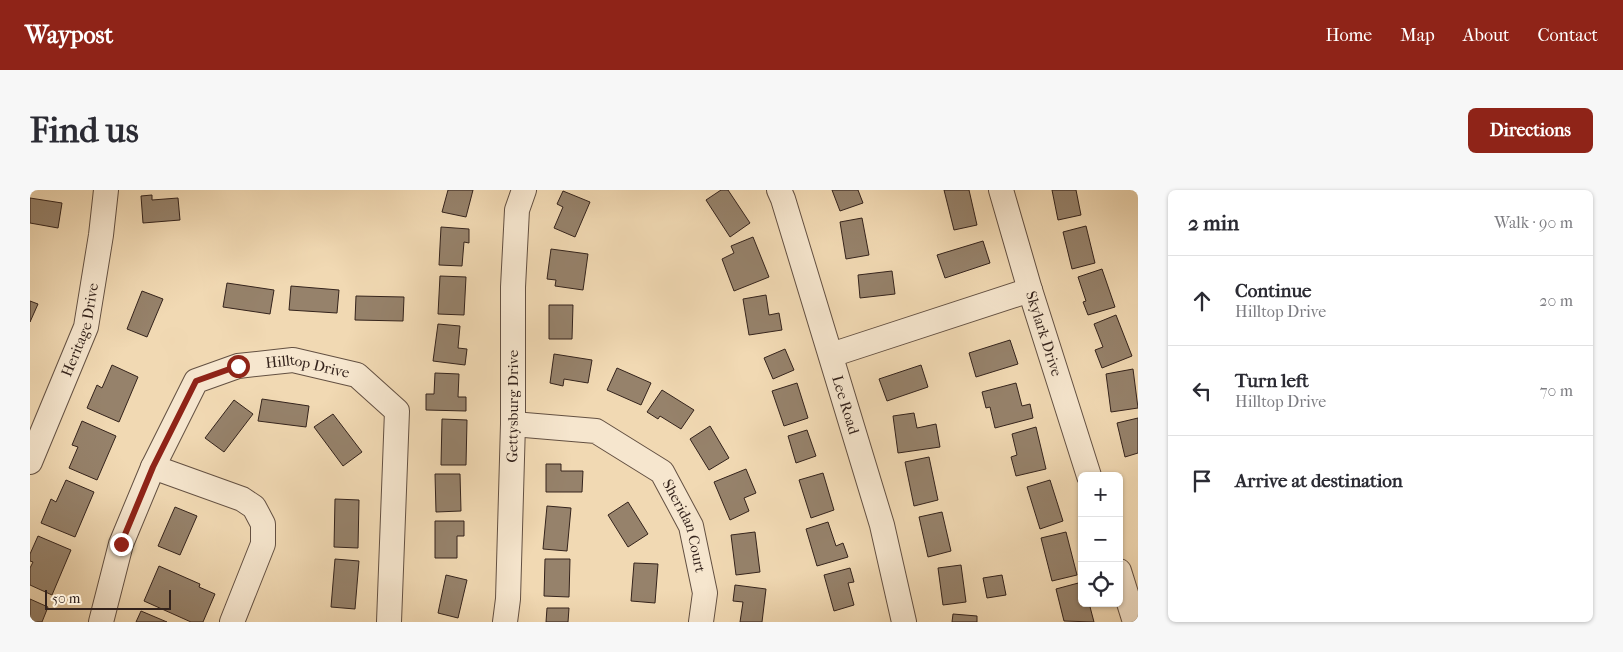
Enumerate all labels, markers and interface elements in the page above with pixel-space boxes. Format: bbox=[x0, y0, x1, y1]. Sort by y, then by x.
text: Waypost bbox=[25, 21, 113, 49]
text: Home bbox=[1325, 25, 1372, 46]
text: Map bbox=[1400, 25, 1435, 46]
text: About bbox=[1463, 25, 1509, 46]
text: Contact bbox=[1537, 25, 1598, 46]
button: Directions bbox=[1468, 108, 1593, 153]
text: Find us bbox=[30, 110, 139, 151]
text: 2 min bbox=[1188, 211, 1239, 235]
text: Walk · 90 m bbox=[1494, 213, 1573, 232]
text: Continue bbox=[1235, 280, 1311, 302]
street label: Heritage Drive bbox=[57, 281, 102, 379]
icon: ahead bbox=[1188, 287, 1216, 315]
street label: Skylark Drive bbox=[1022, 289, 1066, 379]
text: 20 m bbox=[1539, 291, 1573, 310]
text: Hilltop Drive bbox=[1235, 302, 1326, 321]
street label: Gettysburg Drive bbox=[503, 349, 522, 463]
street label: Hilltop Drive bbox=[264, 351, 352, 382]
route start bbox=[227, 355, 250, 378]
text: Turn left bbox=[1235, 370, 1309, 392]
street label: Lee Road bbox=[828, 373, 863, 437]
icon: left bbox=[1188, 377, 1216, 405]
text: 70 m bbox=[1540, 381, 1573, 400]
text: Hilltop Drive bbox=[1235, 392, 1326, 411]
icon: arrive bbox=[1188, 467, 1216, 495]
text: Arrive at destination bbox=[1235, 470, 1403, 492]
map controls bbox=[1078, 472, 1123, 607]
button: + bbox=[1078, 472, 1123, 517]
street label: Sheridan Court bbox=[659, 476, 710, 575]
button: − bbox=[1078, 517, 1123, 562]
route end bbox=[110, 533, 133, 556]
button: locate bbox=[1078, 562, 1123, 607]
scale bar bbox=[45, 587, 171, 610]
text: 50 m bbox=[52, 590, 80, 607]

